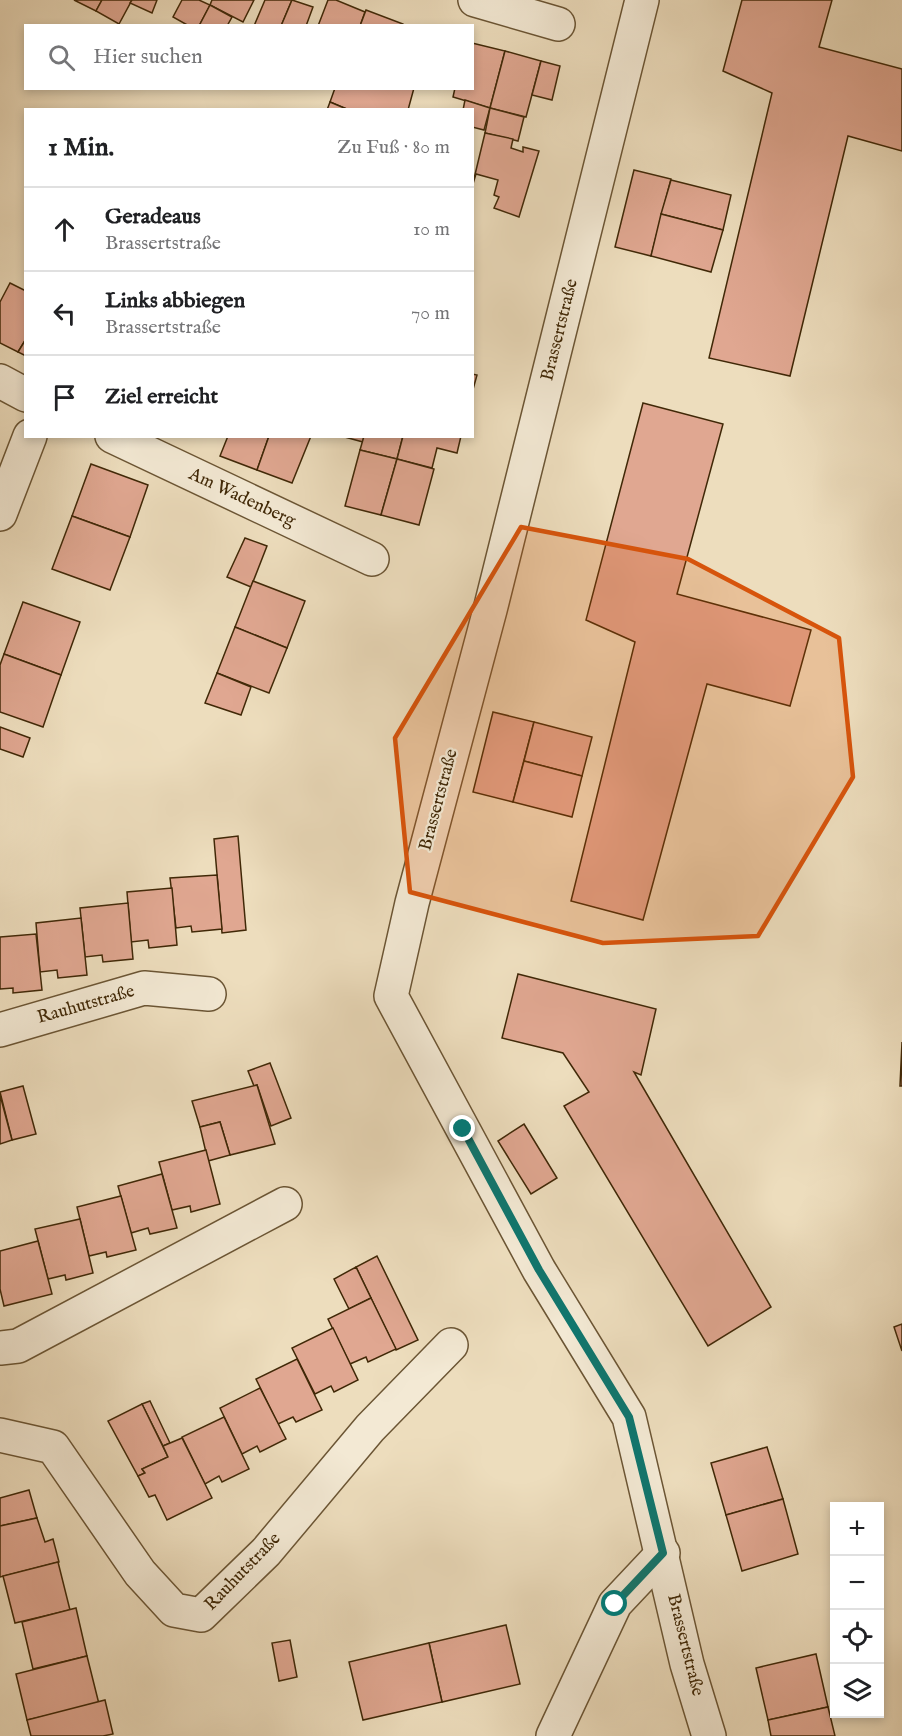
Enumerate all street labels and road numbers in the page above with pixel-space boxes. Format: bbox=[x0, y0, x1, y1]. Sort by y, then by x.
street label: Brassertstraße bbox=[536, 277, 584, 383]
street label: Am Wadenberg bbox=[184, 463, 299, 533]
street label: Brassertstraße bbox=[414, 747, 464, 853]
street label: Rauhutstraße bbox=[35, 980, 137, 1030]
street label: Rauhutstraße bbox=[200, 1528, 286, 1616]
street label: Brassertstraße bbox=[661, 1592, 709, 1698]

